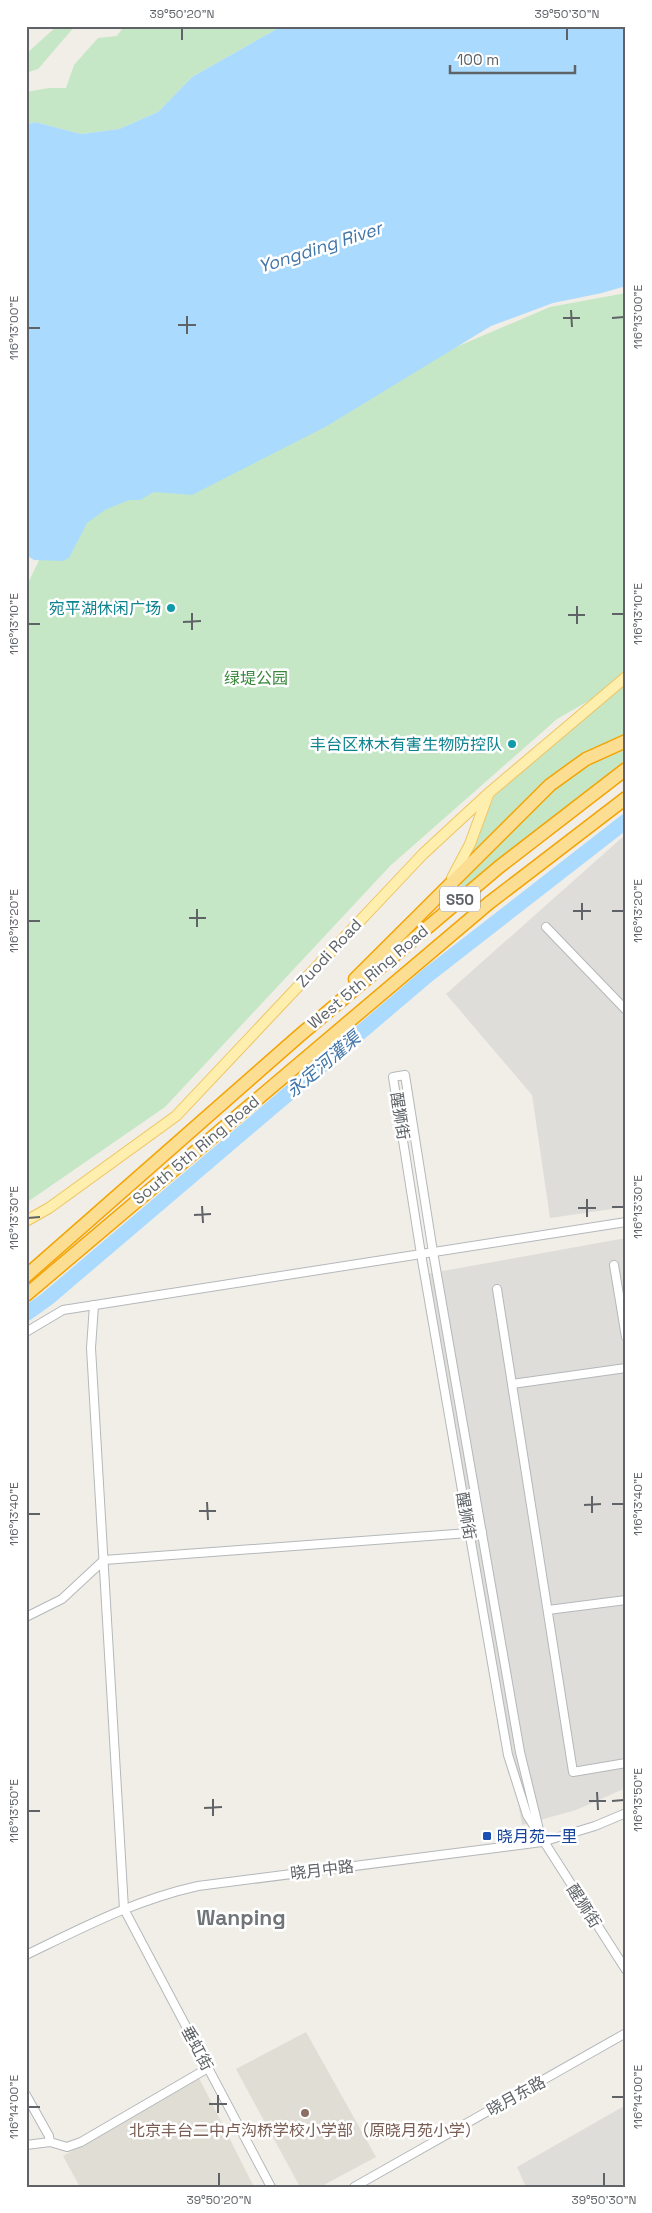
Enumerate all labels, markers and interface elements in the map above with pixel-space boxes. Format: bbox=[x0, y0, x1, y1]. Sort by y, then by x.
text: 39°50'20"N bbox=[149, 6, 215, 22]
text: 39°50'30"N bbox=[534, 6, 600, 22]
scale bar bbox=[450, 42, 574, 74]
text: 100 m bbox=[457, 50, 499, 69]
water label: Yongding River bbox=[255, 215, 387, 278]
text: 116°13'00"E bbox=[630, 285, 646, 349]
text: 116°13'00"E bbox=[6, 296, 22, 360]
text: 116°13'10"E bbox=[630, 583, 646, 645]
text: 116°13'10"E bbox=[6, 593, 22, 655]
place label: 宛平湖休闲广场 bbox=[49, 598, 161, 619]
marker: 宛平湖休闲广场 bbox=[165, 602, 177, 614]
park label: 绿堤公园 bbox=[224, 668, 288, 689]
place label: 丰台区林木有害生物防控队 bbox=[310, 734, 502, 755]
marker: 丰台区林木有害生物防控队 bbox=[506, 738, 518, 750]
text: 116°13'20"E bbox=[630, 879, 646, 943]
road number: S50 bbox=[440, 886, 480, 912]
text: 116°13'20"E bbox=[6, 889, 22, 953]
street label: Zuodi Road bbox=[292, 914, 366, 992]
street label: West 5th Ring Road bbox=[303, 920, 433, 1034]
water label: 永定河灌渠 bbox=[281, 1024, 367, 1102]
street label: South 5th Ring Road bbox=[128, 1091, 264, 1209]
street label: 醒狮街 bbox=[386, 1091, 414, 1141]
text: 116°13'30"E bbox=[630, 1175, 646, 1239]
text: 116°13'30"E bbox=[6, 1186, 22, 1250]
text: 116°13'40"E bbox=[630, 1472, 646, 1536]
text: 116°13'40"E bbox=[6, 1482, 22, 1546]
street label: 醒狮街 bbox=[451, 1491, 481, 1541]
text: 116°13'50"E bbox=[630, 1768, 646, 1832]
text: 116°13'50"E bbox=[6, 1779, 22, 1843]
place label: 晓月苑一里 bbox=[497, 1826, 577, 1847]
marker: 晓月苑一里 bbox=[481, 1830, 493, 1842]
street label: 晓月中路 bbox=[289, 1856, 355, 1884]
street label: 醒狮街 bbox=[562, 1880, 606, 1932]
district label: Wanping bbox=[196, 1904, 286, 1931]
street label: 垂虹街 bbox=[176, 2022, 218, 2074]
text: 116°14'00"E bbox=[630, 2065, 646, 2129]
street label: 晓月东路 bbox=[483, 2071, 549, 2121]
text: 116°14'00"E bbox=[6, 2075, 22, 2139]
marker: 北京丰台二中卢沟桥学校小学部（原晓月苑小学） bbox=[299, 2107, 311, 2119]
place label: 北京丰台二中卢沟桥学校小学部（原晓月苑小学） bbox=[129, 2120, 481, 2141]
text: 39°50'20"N bbox=[186, 2192, 252, 2208]
text: 39°50'30"N bbox=[571, 2192, 637, 2208]

